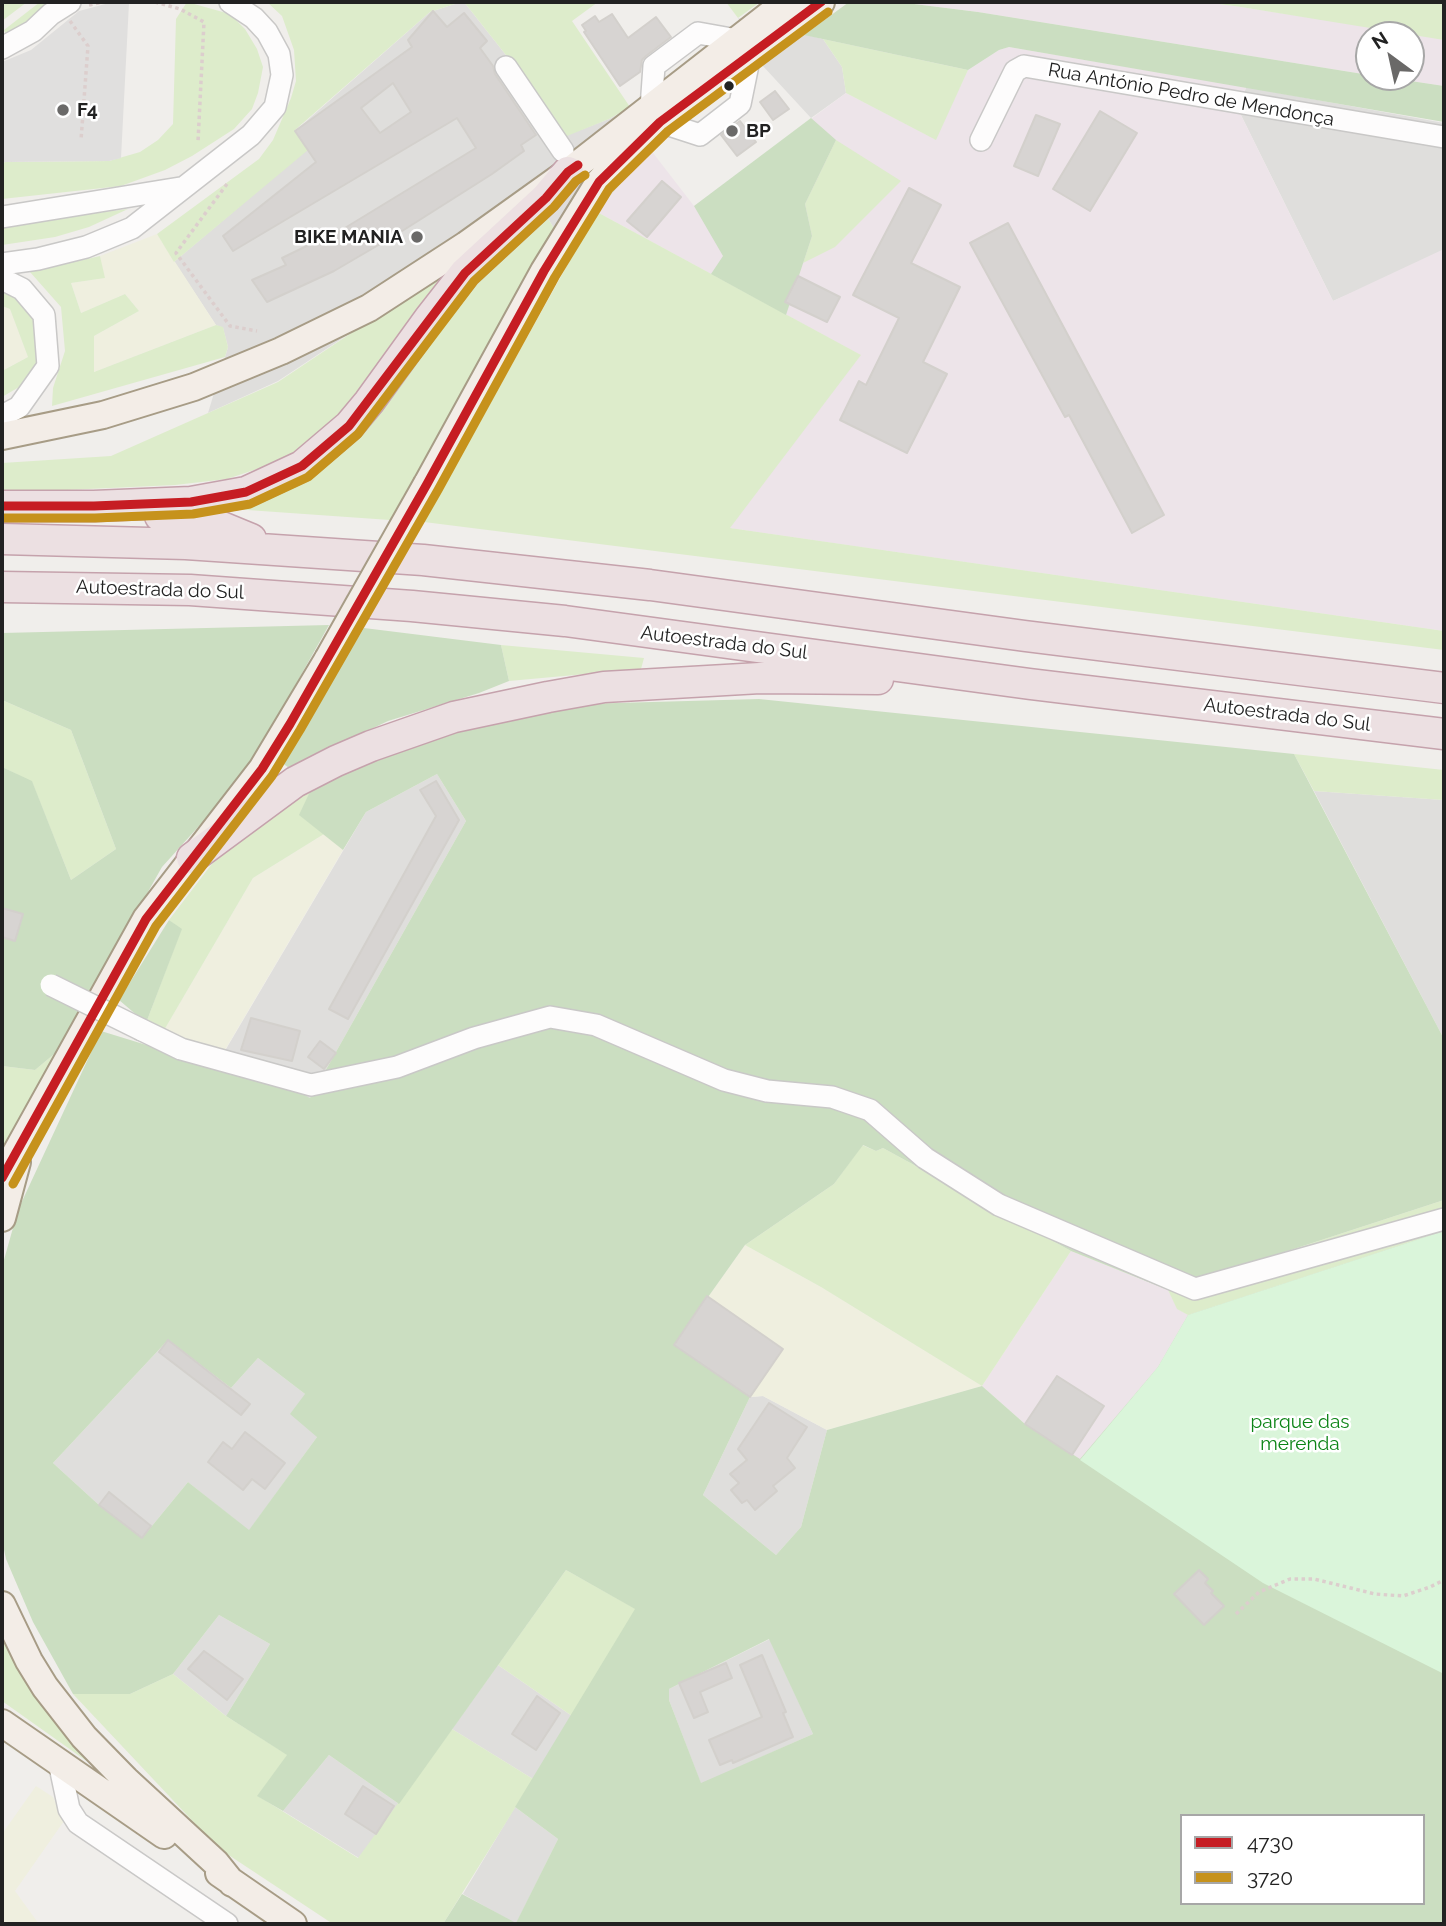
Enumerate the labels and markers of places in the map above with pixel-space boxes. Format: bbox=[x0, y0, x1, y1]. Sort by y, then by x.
unlabelled marker bbox=[722, 79, 736, 93]
place label: F4 bbox=[77, 99, 98, 121]
marker: F4 bbox=[55, 102, 71, 118]
place label: BP bbox=[746, 120, 771, 142]
marker: BP bbox=[724, 123, 740, 139]
place label: BIKE MANIA bbox=[294, 226, 403, 248]
marker: BIKE MANIA bbox=[409, 229, 425, 245]

